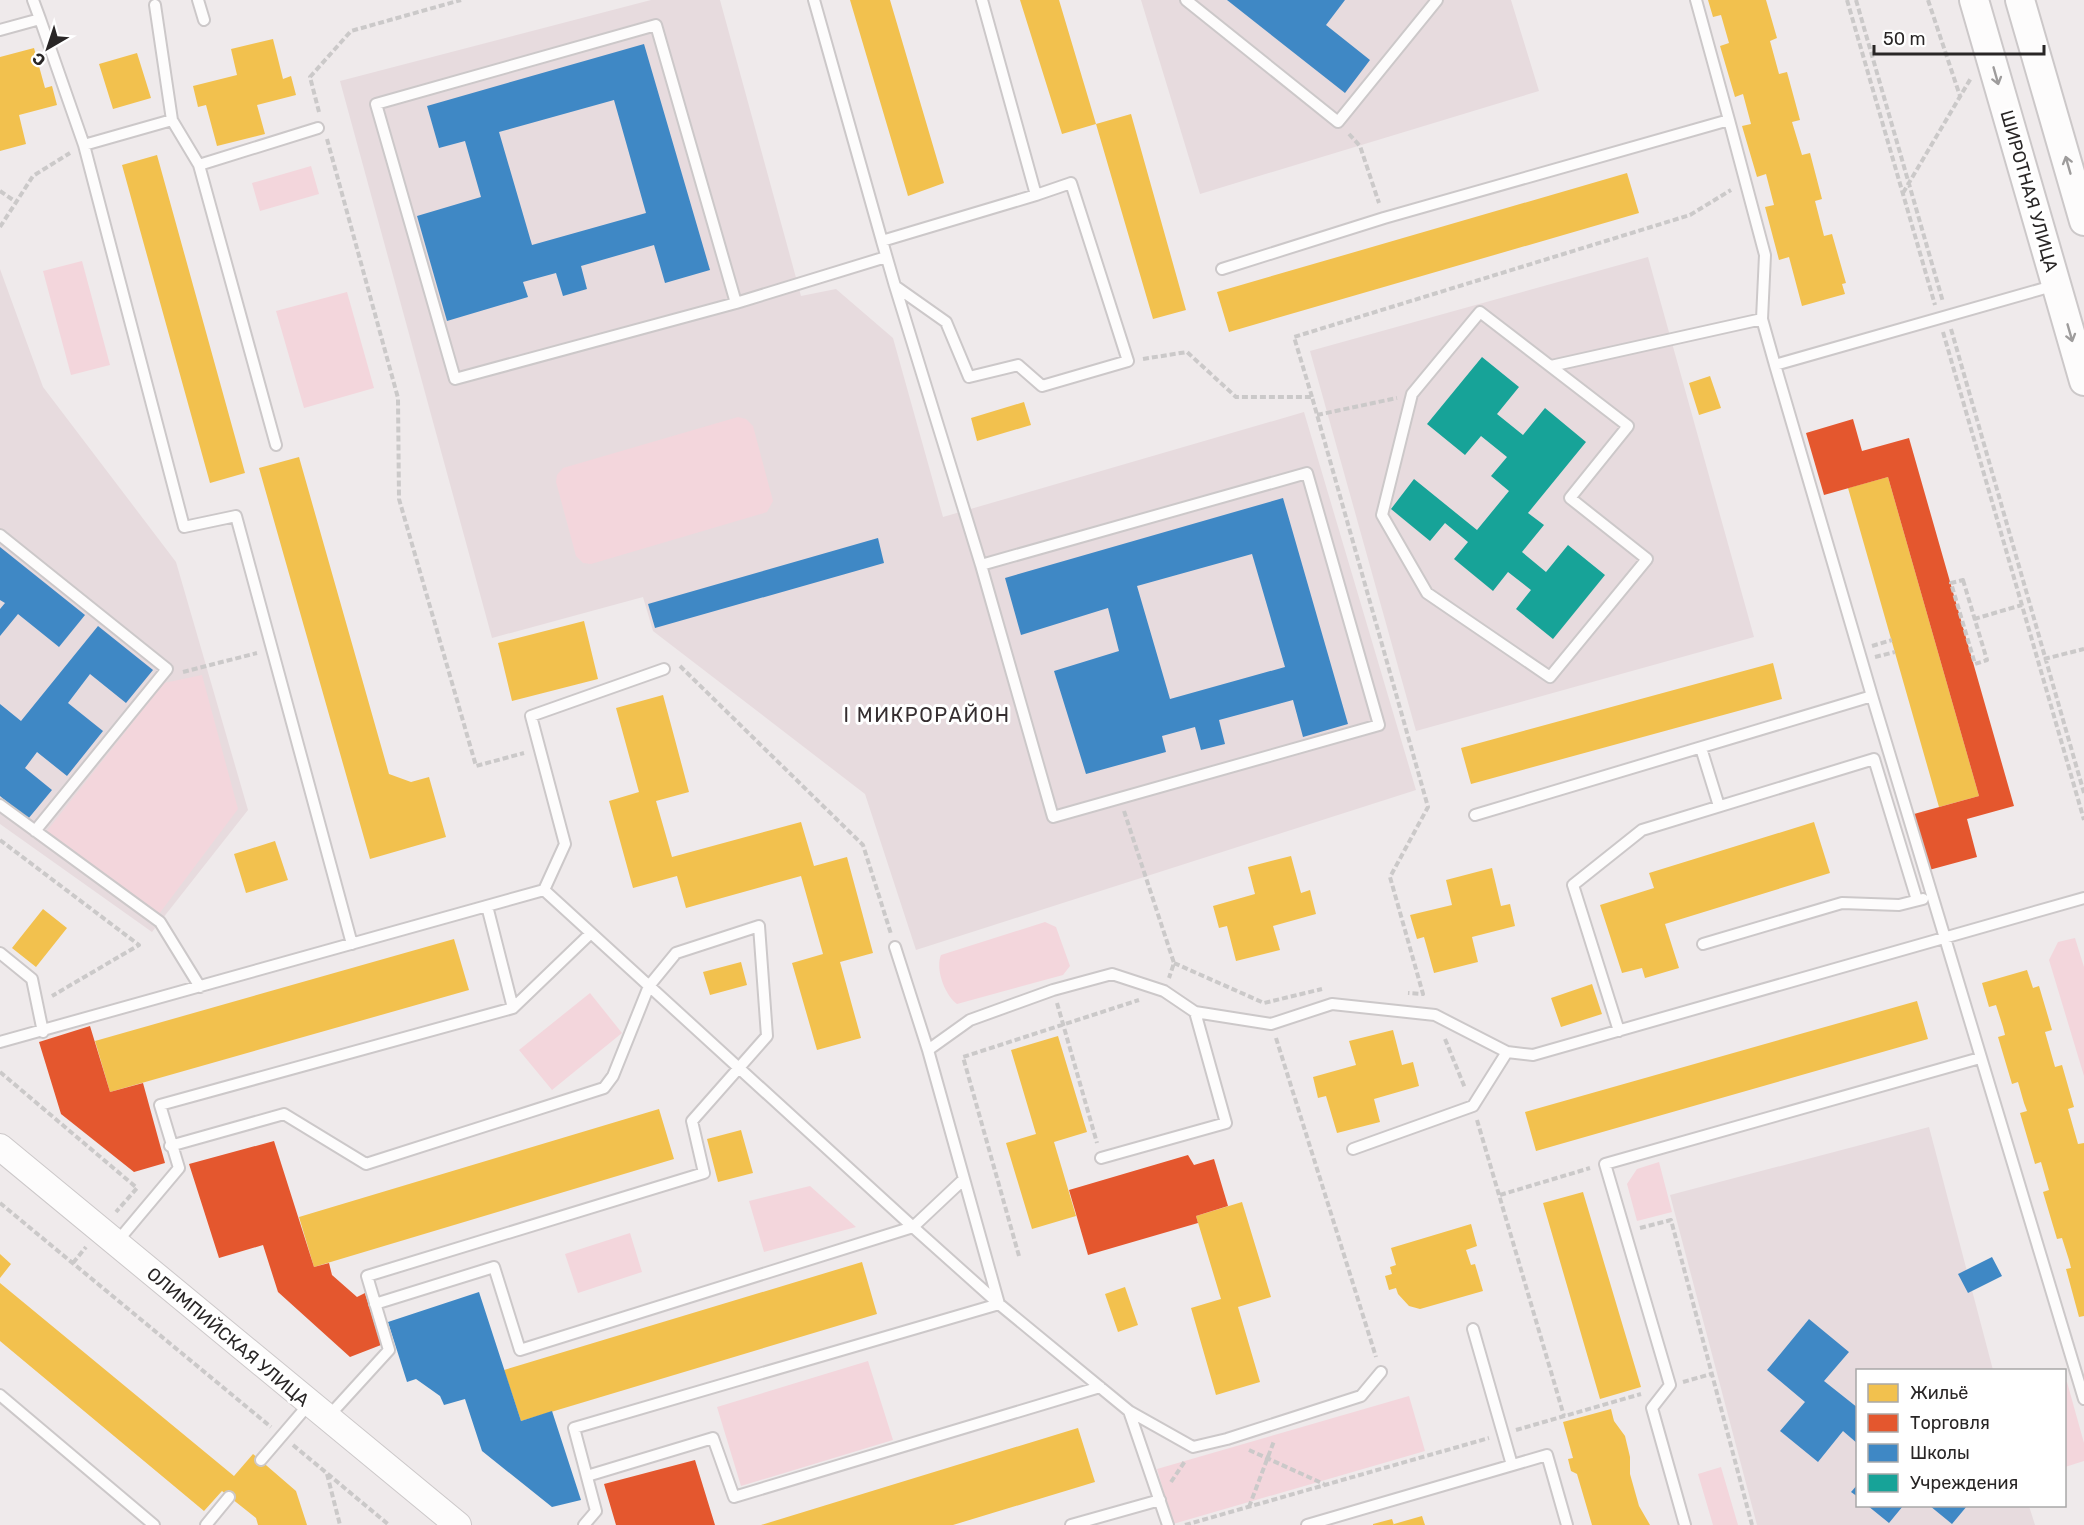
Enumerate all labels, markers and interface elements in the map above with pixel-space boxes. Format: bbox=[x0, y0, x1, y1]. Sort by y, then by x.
north arrow bbox=[18, 18, 78, 78]
scale bar bbox=[1874, 18, 2044, 56]
text: 50 m bbox=[1883, 28, 1926, 50]
text: С bbox=[29, 48, 49, 70]
one-way arrow bbox=[1991, 66, 2003, 85]
street label: ШИРОТНАЯ УЛИЦА bbox=[1995, 108, 2063, 274]
one-way arrow bbox=[2062, 155, 2073, 174]
one-way arrow bbox=[2065, 323, 2076, 342]
district label: I МИКРОРАЙОН bbox=[843, 703, 1011, 727]
street label: ОЛИМПИЙСКАЯ УЛИЦА bbox=[142, 1263, 314, 1411]
legend bbox=[1856, 1369, 2066, 1507]
text: Жильё bbox=[1910, 1382, 1968, 1404]
text: Торговля bbox=[1910, 1412, 1990, 1434]
text: Школы bbox=[1910, 1442, 1970, 1464]
text: Учреждения bbox=[1910, 1472, 2018, 1494]

